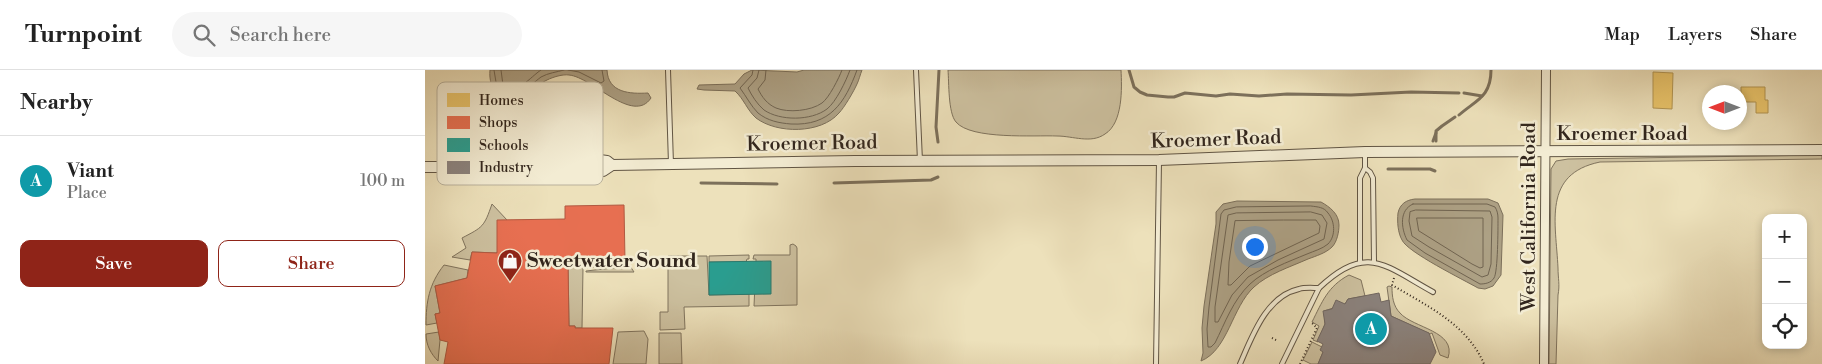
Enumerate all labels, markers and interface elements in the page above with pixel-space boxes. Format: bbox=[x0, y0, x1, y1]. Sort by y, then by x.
search box bbox=[172, 12, 522, 57]
text: Turnpoint bbox=[25, 20, 142, 50]
icon: search bbox=[190, 21, 218, 49]
text: Search here bbox=[230, 23, 331, 47]
text: Map bbox=[1605, 23, 1640, 46]
text: Layers bbox=[1668, 23, 1722, 46]
text: Share bbox=[1750, 23, 1797, 46]
legend bbox=[437, 82, 603, 185]
north arrow bbox=[1702, 85, 1747, 130]
text: Nearby bbox=[20, 90, 93, 116]
text: Homes bbox=[479, 92, 524, 110]
text: Shops bbox=[479, 114, 517, 132]
street label: West California Road bbox=[1517, 122, 1542, 313]
street label: Kroemer Road bbox=[1556, 122, 1688, 147]
street label: Kroemer Road bbox=[1150, 125, 1283, 155]
street label: Kroemer Road bbox=[746, 130, 878, 158]
text: Schools bbox=[479, 137, 528, 155]
text: Viant bbox=[67, 159, 114, 183]
text: Industry bbox=[479, 159, 533, 177]
text: A bbox=[30, 171, 42, 191]
text: 100 m bbox=[360, 171, 405, 191]
text: Place bbox=[67, 183, 107, 203]
map controls bbox=[1762, 214, 1807, 349]
button: + bbox=[1762, 214, 1807, 259]
your location bbox=[1242, 234, 1268, 260]
button: Save bbox=[20, 240, 208, 287]
button: Share bbox=[218, 240, 405, 287]
shop icon: Sweetwater Sound bbox=[497, 248, 523, 282]
place label: Sweetwater Sound bbox=[527, 249, 697, 274]
button: − bbox=[1762, 259, 1807, 304]
button: locate bbox=[1762, 304, 1807, 349]
pin: A bbox=[1355, 310, 1387, 348]

